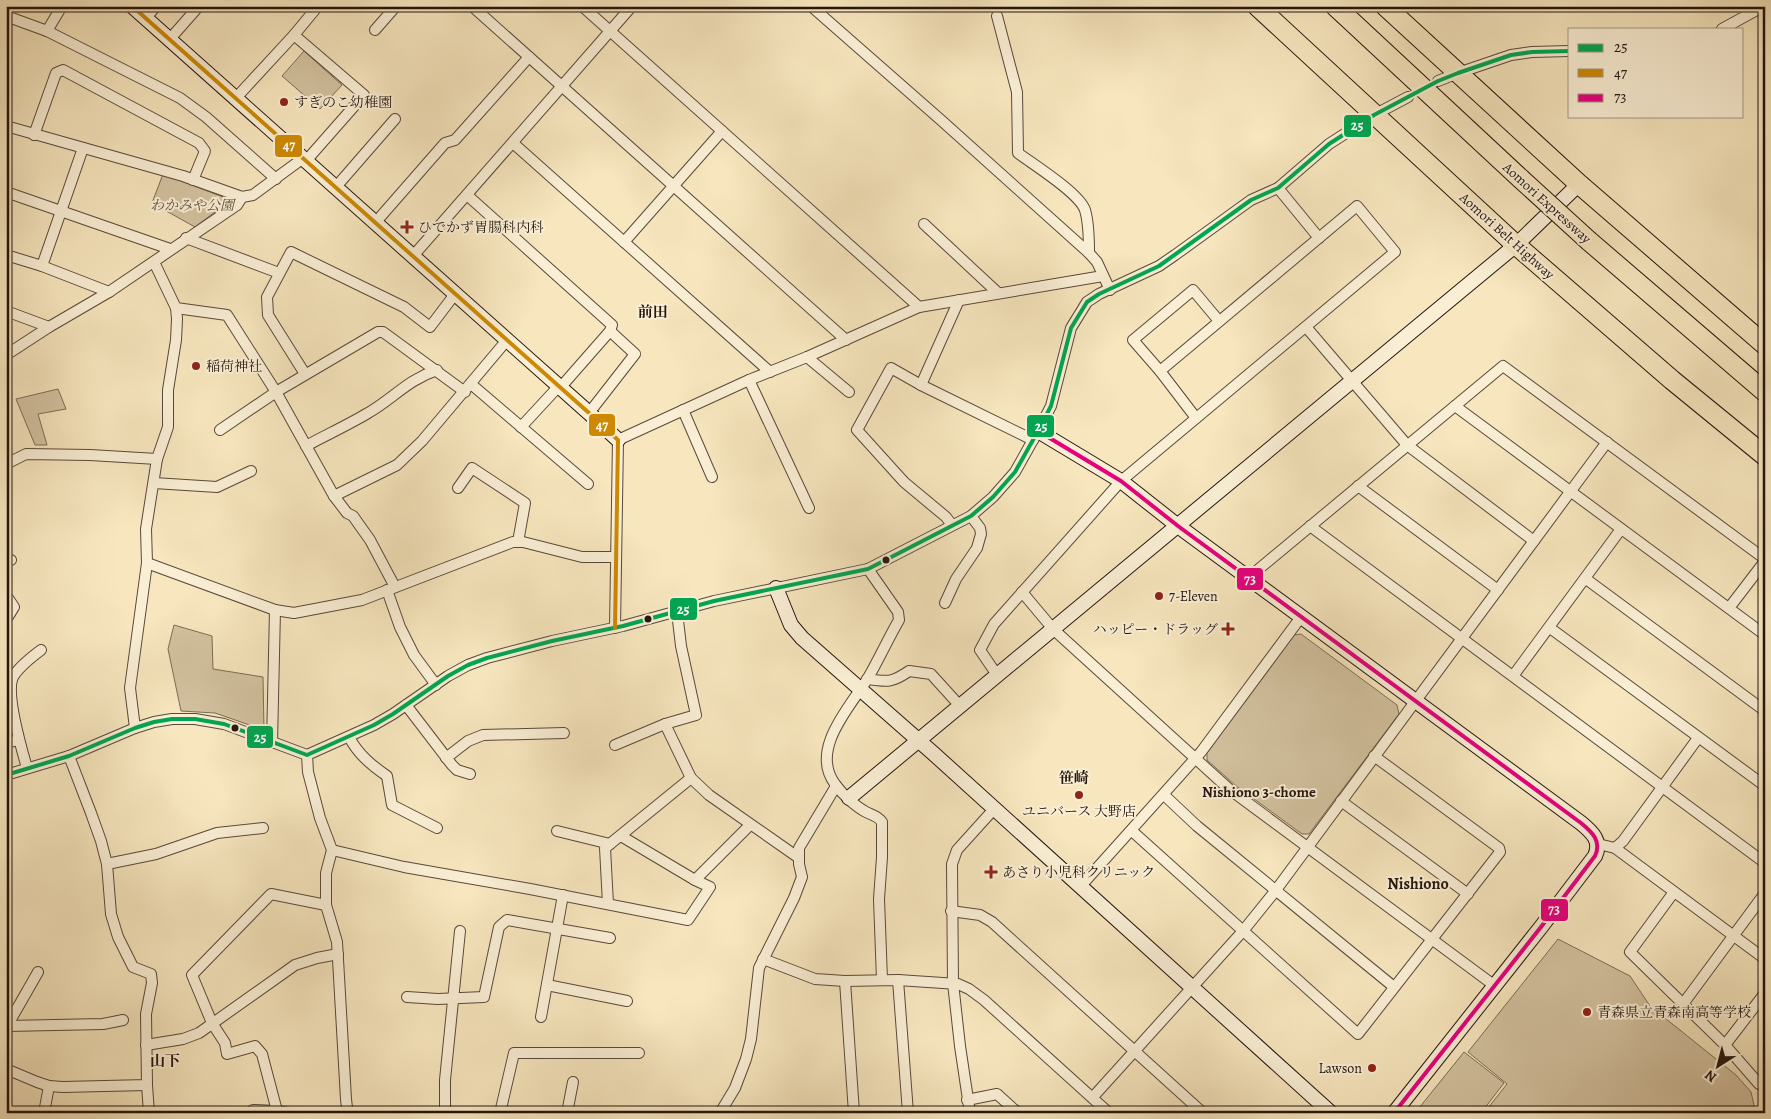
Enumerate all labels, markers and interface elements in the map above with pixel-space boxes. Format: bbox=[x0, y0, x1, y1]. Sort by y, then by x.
legend bbox=[1568, 28, 1744, 118]
text: 25 bbox=[1614, 37, 1628, 57]
text: 47 bbox=[1614, 63, 1628, 83]
text: 73 bbox=[1614, 87, 1627, 107]
place label: すぎのこ幼稚園 bbox=[294, 93, 392, 112]
marker: すぎのこ幼稚園 bbox=[278, 96, 290, 108]
line badge: 25 bbox=[1343, 114, 1372, 138]
text: 25 bbox=[1351, 116, 1363, 135]
line badge: 47 bbox=[274, 134, 303, 158]
text: 47 bbox=[283, 136, 295, 155]
street label: Aomori Expressway bbox=[1498, 158, 1596, 248]
street label: Aomori Belt Highway bbox=[1455, 188, 1559, 284]
park label: わかみや公園 bbox=[150, 196, 236, 215]
place label: ひでかず胃腸科内科 bbox=[418, 218, 544, 237]
marker: ひでかず胃腸科内科 bbox=[400, 220, 414, 234]
district label: 前田 bbox=[638, 302, 668, 322]
place label: 稲荷神社 bbox=[206, 357, 262, 376]
marker: 稲荷神社 bbox=[190, 360, 202, 372]
line badge: 47 bbox=[588, 413, 616, 437]
line badge: 25 bbox=[1026, 414, 1055, 438]
text: 47 bbox=[596, 416, 608, 435]
text: 25 bbox=[1035, 417, 1047, 436]
unlabelled marker bbox=[881, 555, 891, 565]
line badge: 73 bbox=[1236, 567, 1264, 591]
text: 73 bbox=[1244, 570, 1256, 589]
place label: 7-Eleven bbox=[1169, 587, 1218, 606]
marker: 7-Eleven bbox=[1153, 590, 1165, 602]
line badge: 25 bbox=[669, 597, 698, 621]
text: 25 bbox=[677, 600, 689, 619]
unlabelled marker bbox=[643, 614, 653, 624]
place label: ハッピー・ドラッグ bbox=[1093, 620, 1218, 639]
marker: ハッピー・ドラッグ bbox=[1222, 623, 1234, 635]
unlabelled marker bbox=[230, 723, 240, 733]
line badge: 25 bbox=[246, 725, 274, 749]
text: 25 bbox=[254, 728, 266, 747]
district label: 笹崎 bbox=[1059, 768, 1089, 788]
district label: Nishiono 3-chome bbox=[1202, 782, 1316, 802]
marker: ユニバース 大野店 bbox=[1073, 789, 1085, 801]
place label: ユニバース 大野店 bbox=[1022, 802, 1136, 821]
place label: あさり小児科クリニック bbox=[1002, 863, 1155, 882]
marker: あさり小児科クリニック bbox=[984, 865, 998, 879]
district label: Nishiono bbox=[1387, 873, 1449, 895]
line badge: 73 bbox=[1540, 898, 1569, 922]
text: 73 bbox=[1548, 900, 1560, 919]
place label: 青森県立青森南高等学校 bbox=[1597, 1003, 1751, 1022]
marker: 青森県立青森南高等学校 bbox=[1581, 1006, 1593, 1018]
north arrow bbox=[1694, 1042, 1744, 1092]
district label: 山下 bbox=[150, 1051, 180, 1071]
place label: Lawson bbox=[1319, 1059, 1362, 1078]
marker: Lawson bbox=[1366, 1062, 1378, 1074]
text: N bbox=[1701, 1065, 1720, 1087]

